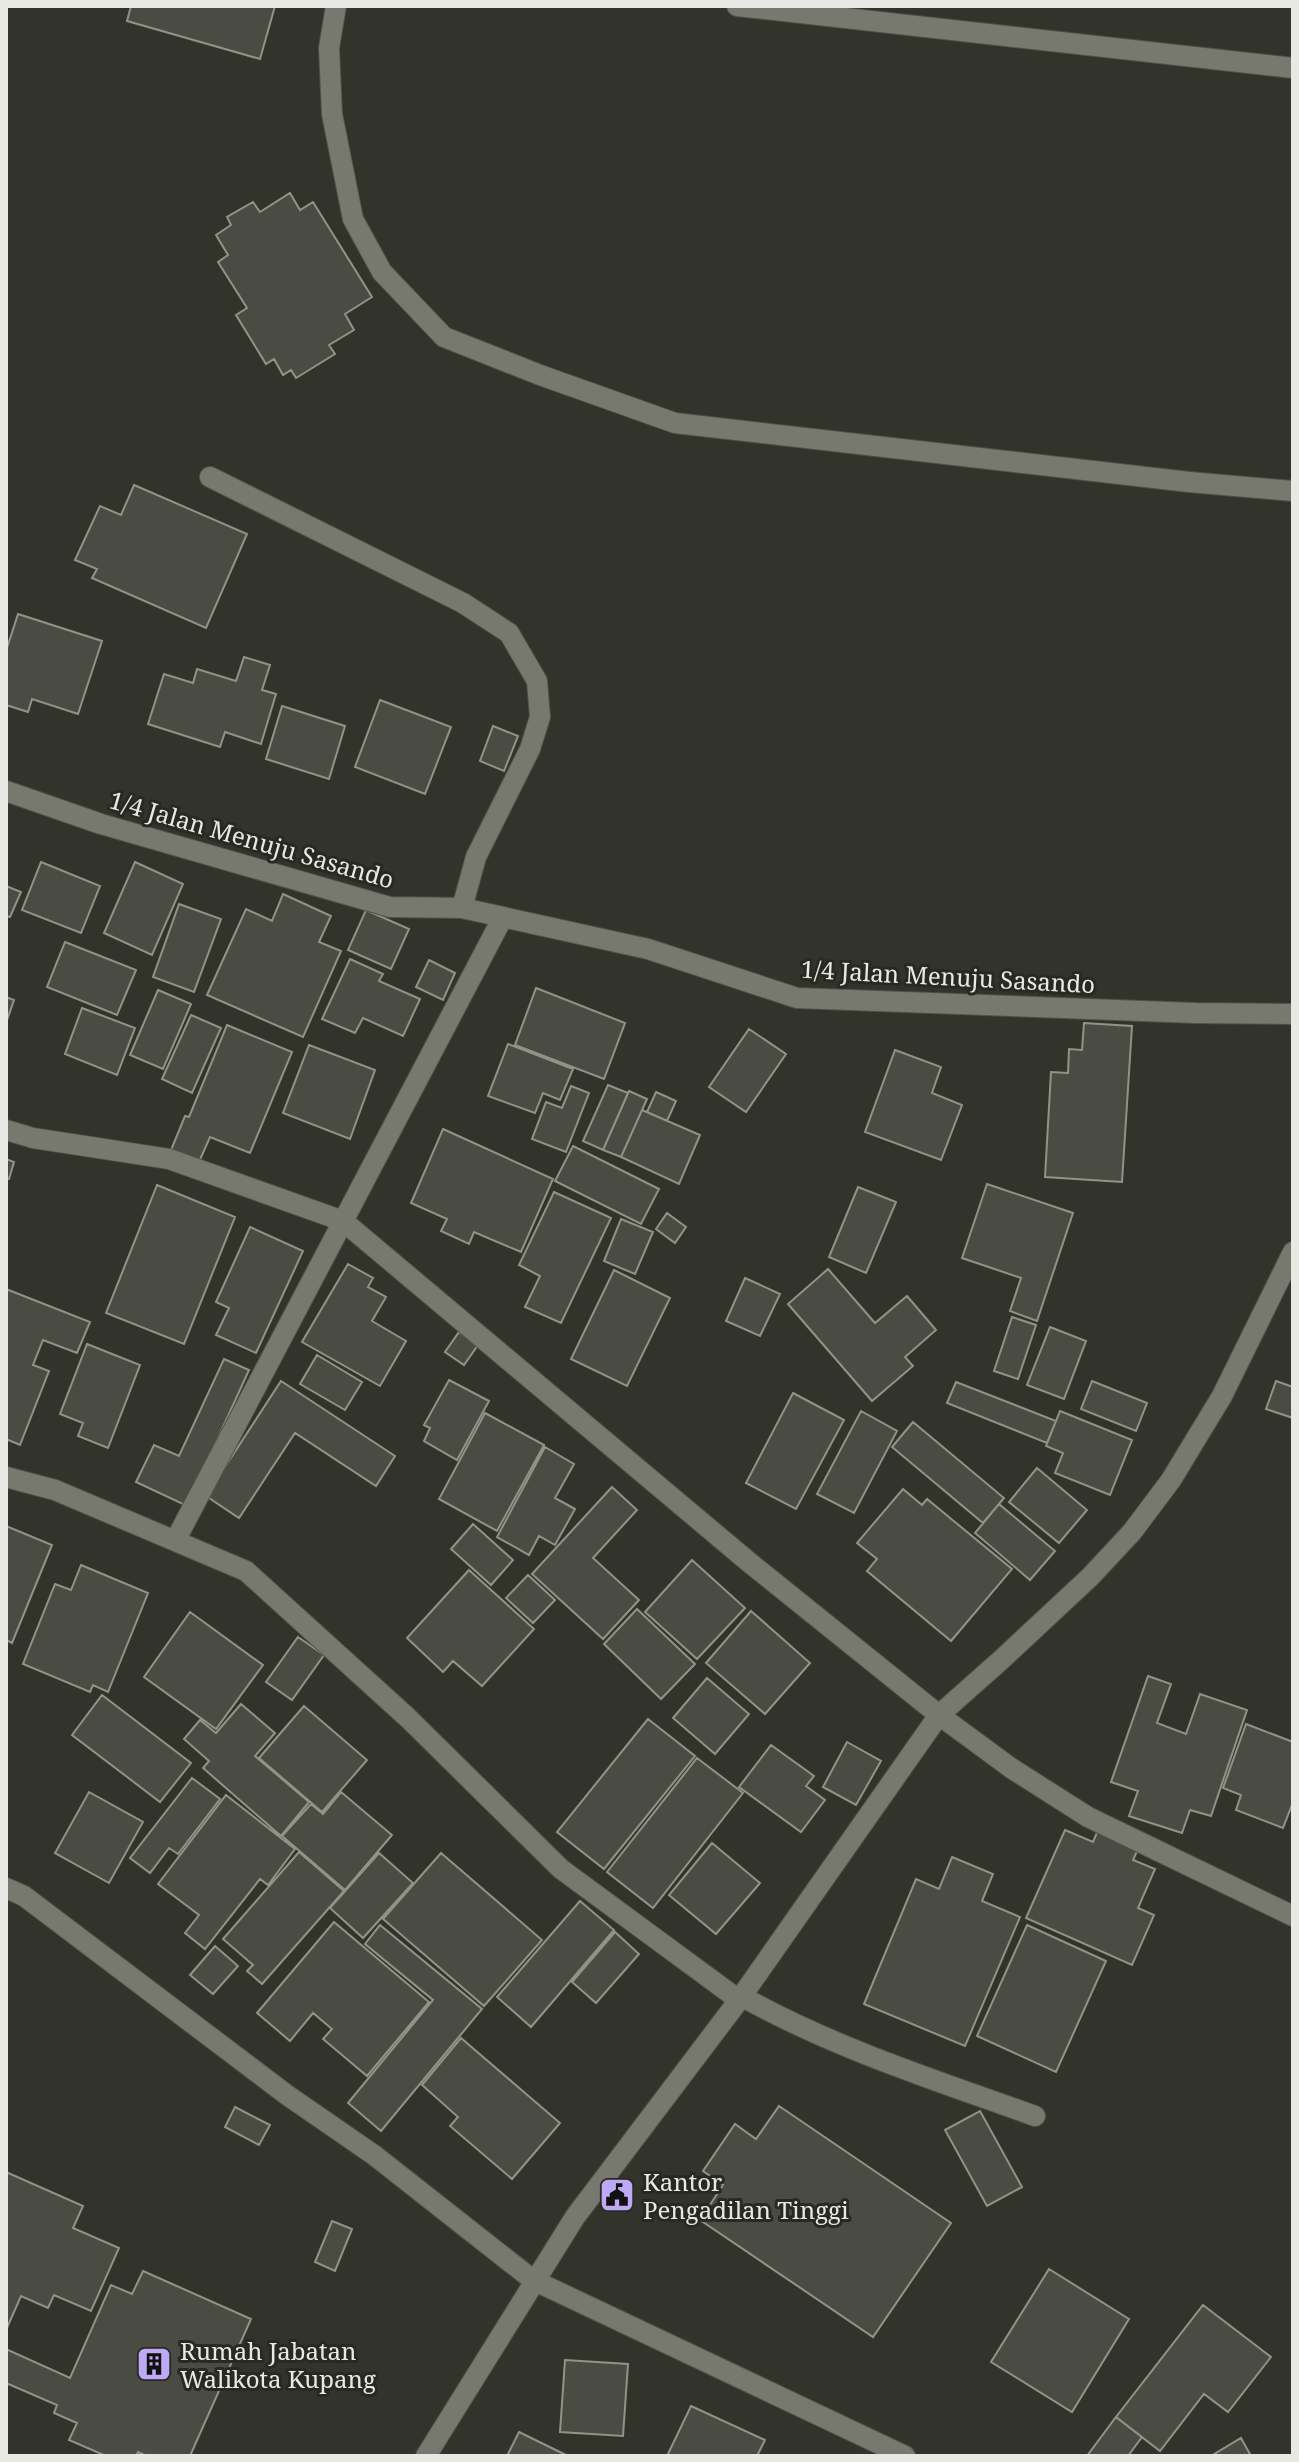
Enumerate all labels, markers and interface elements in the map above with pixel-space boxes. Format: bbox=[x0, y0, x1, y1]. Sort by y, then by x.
street label: 1/4 Jalan Menuju Sasando bbox=[106, 783, 398, 895]
street label: 1/4 Jalan Menuju Sasando bbox=[800, 952, 1096, 1000]
place label: Kantor Pengadilan Tinggi bbox=[643, 2165, 849, 2226]
public building icon: Kantor Pengadilan Tinggi bbox=[598, 2176, 636, 2214]
place label: Rumah Jabatan Walikota Kupang bbox=[180, 2334, 376, 2395]
building icon: Rumah Jabatan Walikota Kupang bbox=[135, 2345, 173, 2383]

